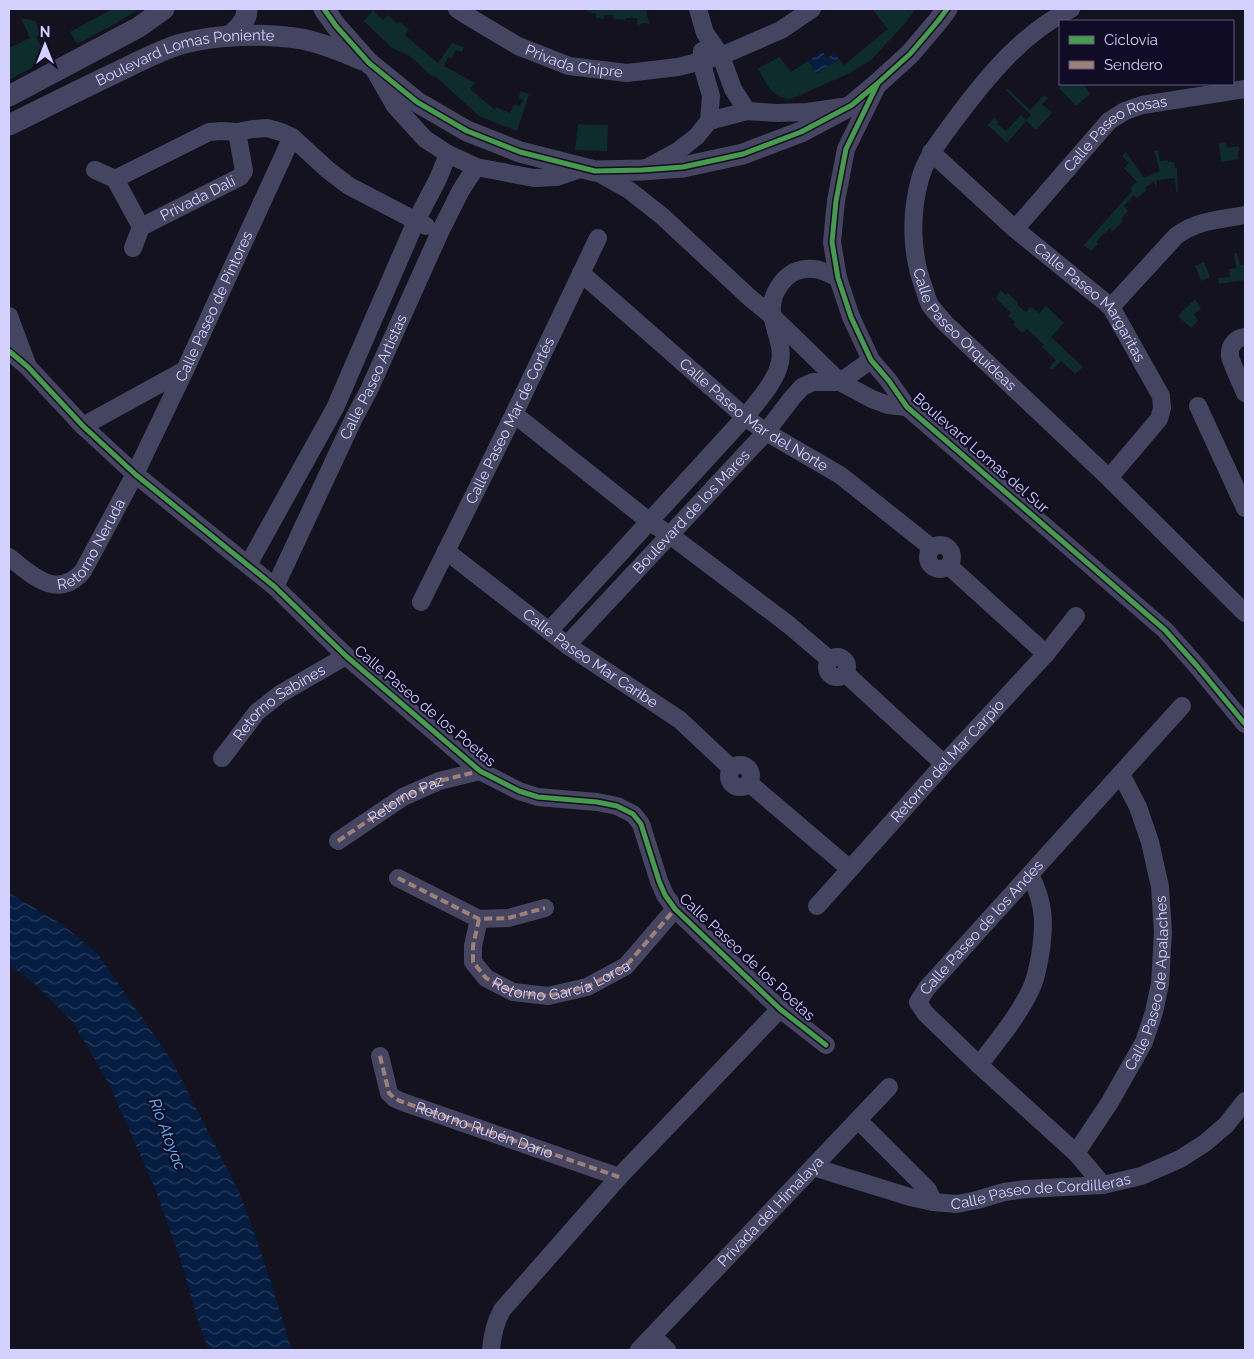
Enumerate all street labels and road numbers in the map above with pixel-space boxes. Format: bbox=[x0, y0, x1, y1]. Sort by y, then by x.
street label: Boulevard Lomas Poniente bbox=[93, 26, 275, 90]
street label: Privada Chipre bbox=[522, 41, 624, 81]
street label: Calle Paseo Rosas bbox=[1060, 92, 1168, 176]
street label: Privada Dalí bbox=[157, 172, 239, 225]
street label: Calle Paseo de Pintores bbox=[172, 228, 257, 385]
street label: Calle Paseo Margaritas bbox=[1030, 239, 1149, 365]
street label: Calle Paseo Orquídeas bbox=[909, 266, 1020, 395]
street label: Calle Paseo Artistas bbox=[336, 312, 411, 442]
street label: Calle Paseo Mar de Cortés bbox=[462, 335, 558, 507]
street label: Calle Paseo Mar del Norte bbox=[676, 354, 831, 475]
street label: Boulevard Lomas del Sur bbox=[909, 389, 1053, 517]
street label: Boulevard de los Mares bbox=[629, 446, 754, 578]
street label: Retorno Neruda bbox=[56, 496, 129, 594]
street label: Calle Paseo Mar Caribe bbox=[519, 605, 661, 712]
street label: Calle Paseo de los Poetas bbox=[351, 642, 499, 770]
street label: Retorno Sabines bbox=[229, 661, 329, 744]
street label: Retorno del Mar Carpio bbox=[887, 696, 1008, 826]
street label: Retorno Paz bbox=[365, 771, 445, 827]
street label: Calle Paseo de los Andes bbox=[916, 856, 1047, 998]
street label: Calle Paseo de los Poetas bbox=[675, 889, 819, 1025]
street label: Calle Paseo de Apalaches bbox=[1121, 895, 1172, 1074]
street label: Retorno García Lorca bbox=[489, 956, 633, 1005]
street label: Retorno Rubén Darío bbox=[413, 1098, 556, 1162]
street label: Privada del Himalaya bbox=[714, 1153, 827, 1270]
street label: Calle Paseo de Cordilleras bbox=[950, 1170, 1132, 1213]

